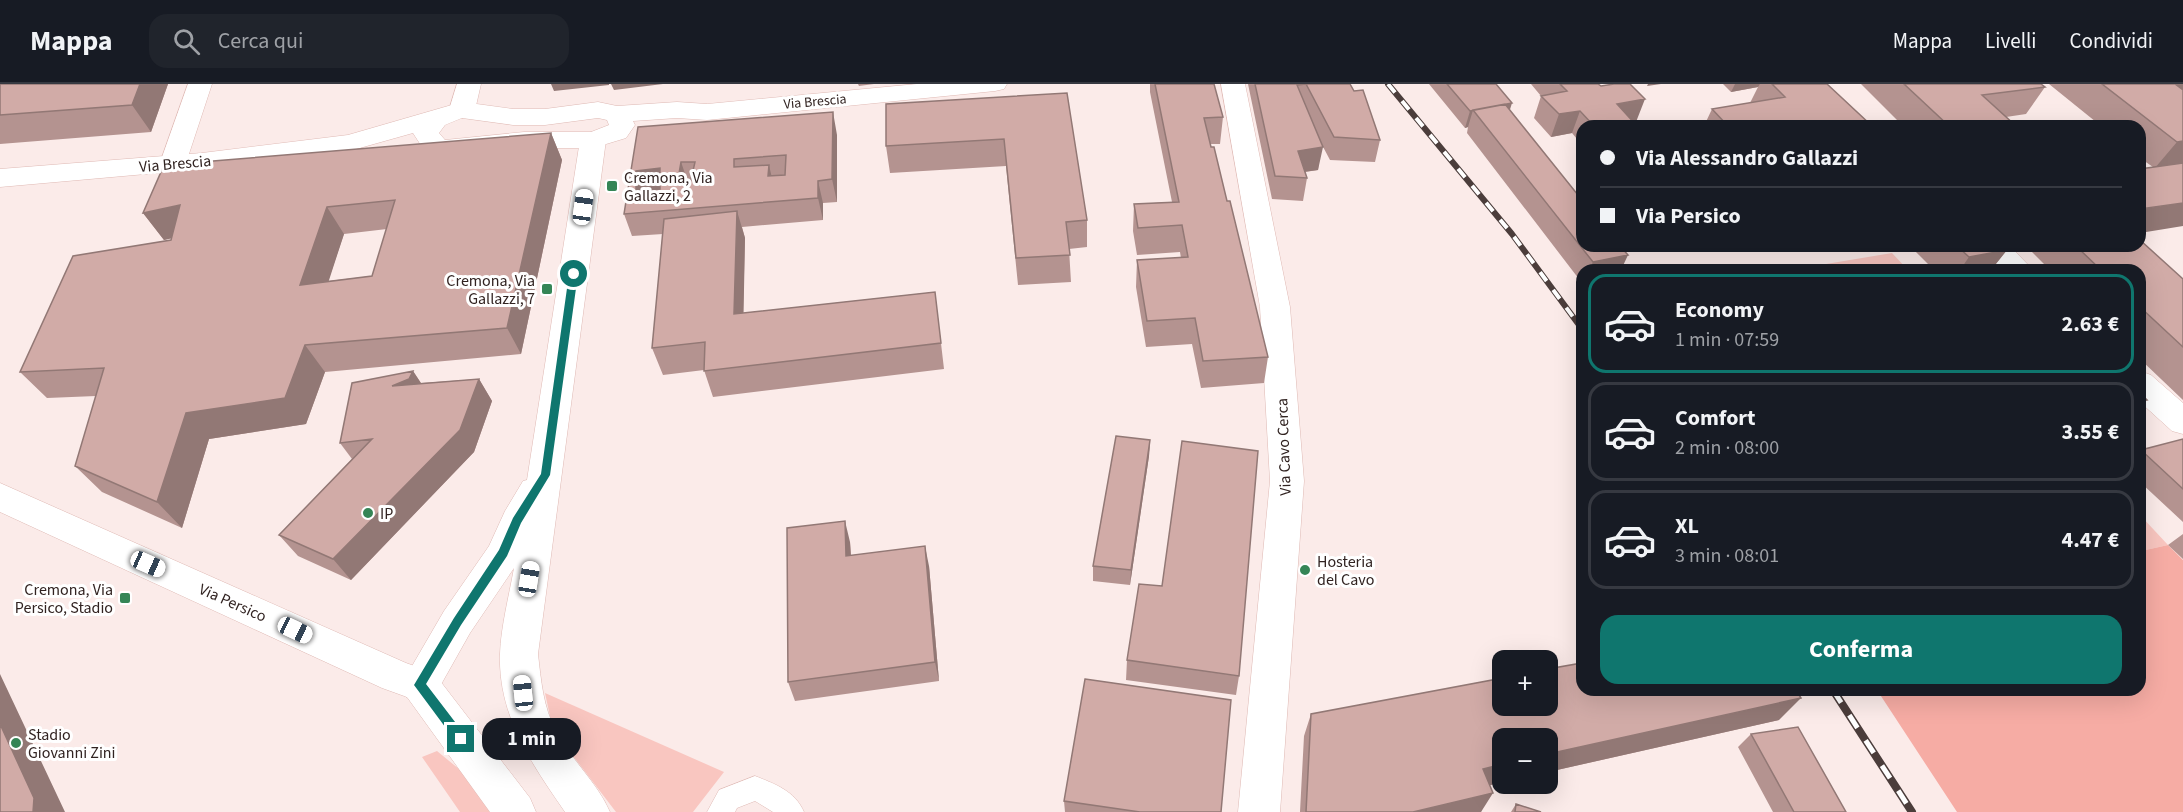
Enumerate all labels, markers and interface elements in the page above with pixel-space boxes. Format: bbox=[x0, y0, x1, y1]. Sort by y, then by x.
search box bbox=[149, 14, 569, 68]
text: Mappa bbox=[30, 21, 113, 61]
icon: search bbox=[170, 25, 203, 58]
text: Cerca qui bbox=[218, 25, 303, 57]
text: Mappa bbox=[1893, 26, 1952, 56]
text: Livelli bbox=[1985, 26, 2037, 56]
text: Condividi bbox=[2070, 26, 2153, 56]
street label: Via Brescia bbox=[783, 89, 847, 115]
text: Via Alessandro Gallazzi bbox=[1636, 142, 1858, 174]
street label: Via Brescia bbox=[138, 150, 212, 178]
place label: Cremona, Via Gallazzi, 2 bbox=[624, 167, 713, 207]
marker: Cremona, Via Gallazzi, 2 bbox=[605, 179, 619, 193]
car bbox=[572, 188, 594, 226]
text: Via Persico bbox=[1636, 200, 1741, 232]
route start bbox=[560, 260, 587, 287]
place label: Cremona, Via Gallazzi, 7 bbox=[446, 270, 535, 310]
marker: Cremona, Via Gallazzi, 7 bbox=[540, 282, 554, 296]
text: Economy bbox=[1675, 294, 1764, 326]
icon: car bbox=[1603, 297, 1657, 351]
text: 2.63 € bbox=[2062, 308, 2119, 340]
text: 1 min · 07:59 bbox=[1675, 326, 1779, 354]
street label: Via Cavo Cerca bbox=[1271, 398, 1297, 496]
text: Comfort bbox=[1675, 402, 1756, 434]
icon: car bbox=[1603, 405, 1657, 459]
text: 3.55 € bbox=[2062, 416, 2119, 448]
text: 2 min · 08:00 bbox=[1675, 434, 1779, 462]
place label: IP bbox=[380, 503, 393, 525]
marker: IP bbox=[361, 506, 375, 520]
text: XL bbox=[1675, 510, 1699, 542]
icon: car bbox=[1603, 513, 1657, 567]
text: 4.47 € bbox=[2062, 524, 2119, 556]
text: 3 min · 08:01 bbox=[1675, 542, 1779, 570]
car bbox=[128, 548, 168, 580]
place label: Hosteria del Cavo bbox=[1317, 551, 1374, 591]
car bbox=[517, 560, 541, 598]
marker: Hosteria del Cavo bbox=[1298, 563, 1312, 577]
street label: Via Persico bbox=[195, 578, 270, 628]
place label: Cremona, Via Persico, Stadio bbox=[15, 579, 113, 619]
marker: Cremona, Via Persico, Stadio bbox=[118, 591, 132, 605]
car bbox=[275, 614, 315, 646]
button: Conferma bbox=[1600, 615, 2122, 684]
map controls bbox=[1492, 650, 1558, 794]
button: + bbox=[1492, 650, 1558, 716]
car bbox=[512, 674, 534, 712]
callout: 1 min bbox=[482, 718, 581, 760]
place label: Stadio Giovanni Zini bbox=[28, 724, 116, 764]
route end bbox=[447, 725, 474, 752]
text: 1 min bbox=[507, 725, 556, 753]
button: − bbox=[1492, 728, 1558, 794]
marker: Stadio Giovanni Zini bbox=[9, 736, 23, 750]

